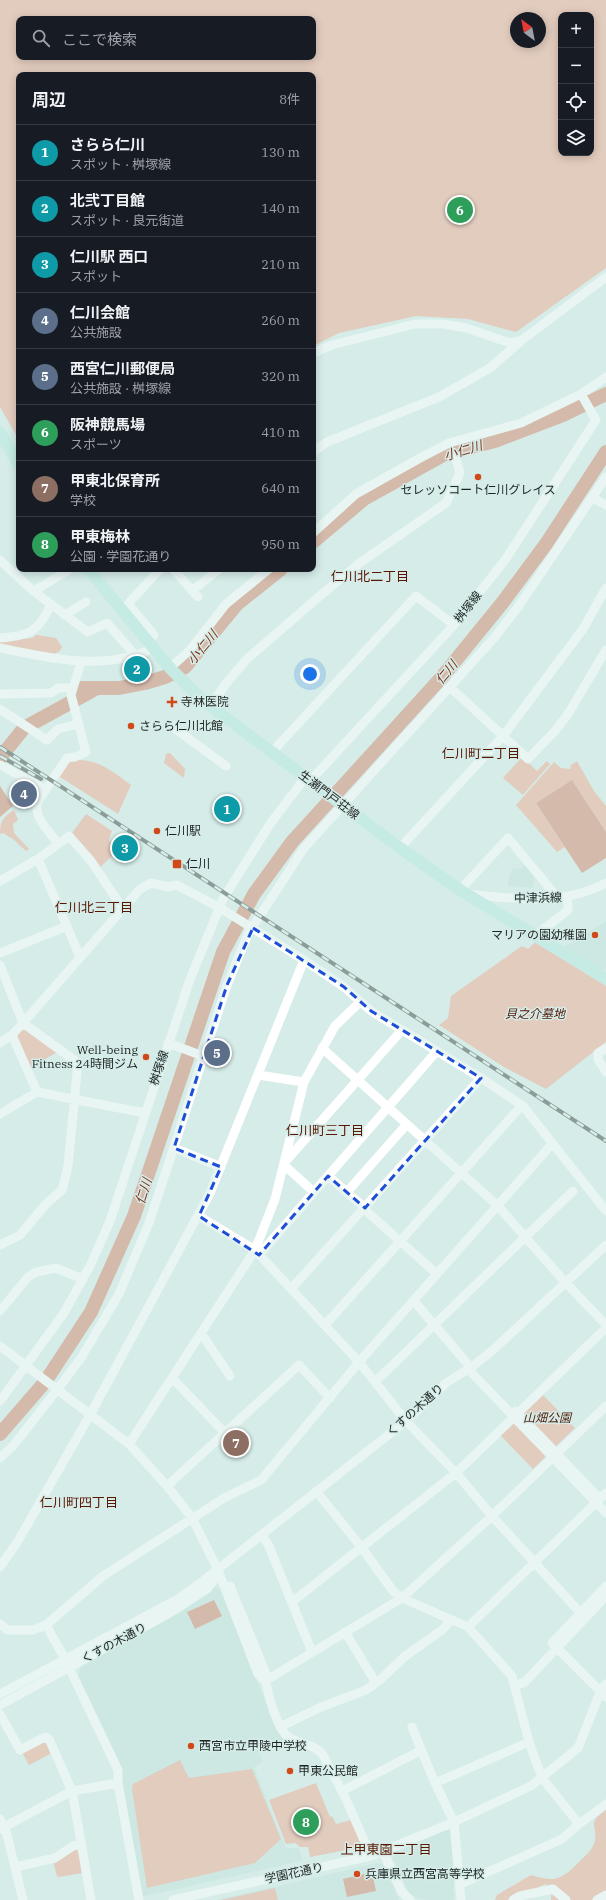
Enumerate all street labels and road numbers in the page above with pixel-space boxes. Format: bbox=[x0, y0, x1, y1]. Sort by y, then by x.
street label: 桝塚線 bbox=[451, 588, 485, 625]
street label: 生瀬門戸荘線 bbox=[296, 767, 363, 822]
street label: 中津浜線 bbox=[514, 890, 562, 905]
street label: 桝塚線 bbox=[146, 1048, 171, 1087]
street label: くすの木通り bbox=[383, 1380, 446, 1439]
street label: くすの木通り bbox=[78, 1619, 149, 1666]
street label: 学園花通り bbox=[263, 1859, 325, 1886]

